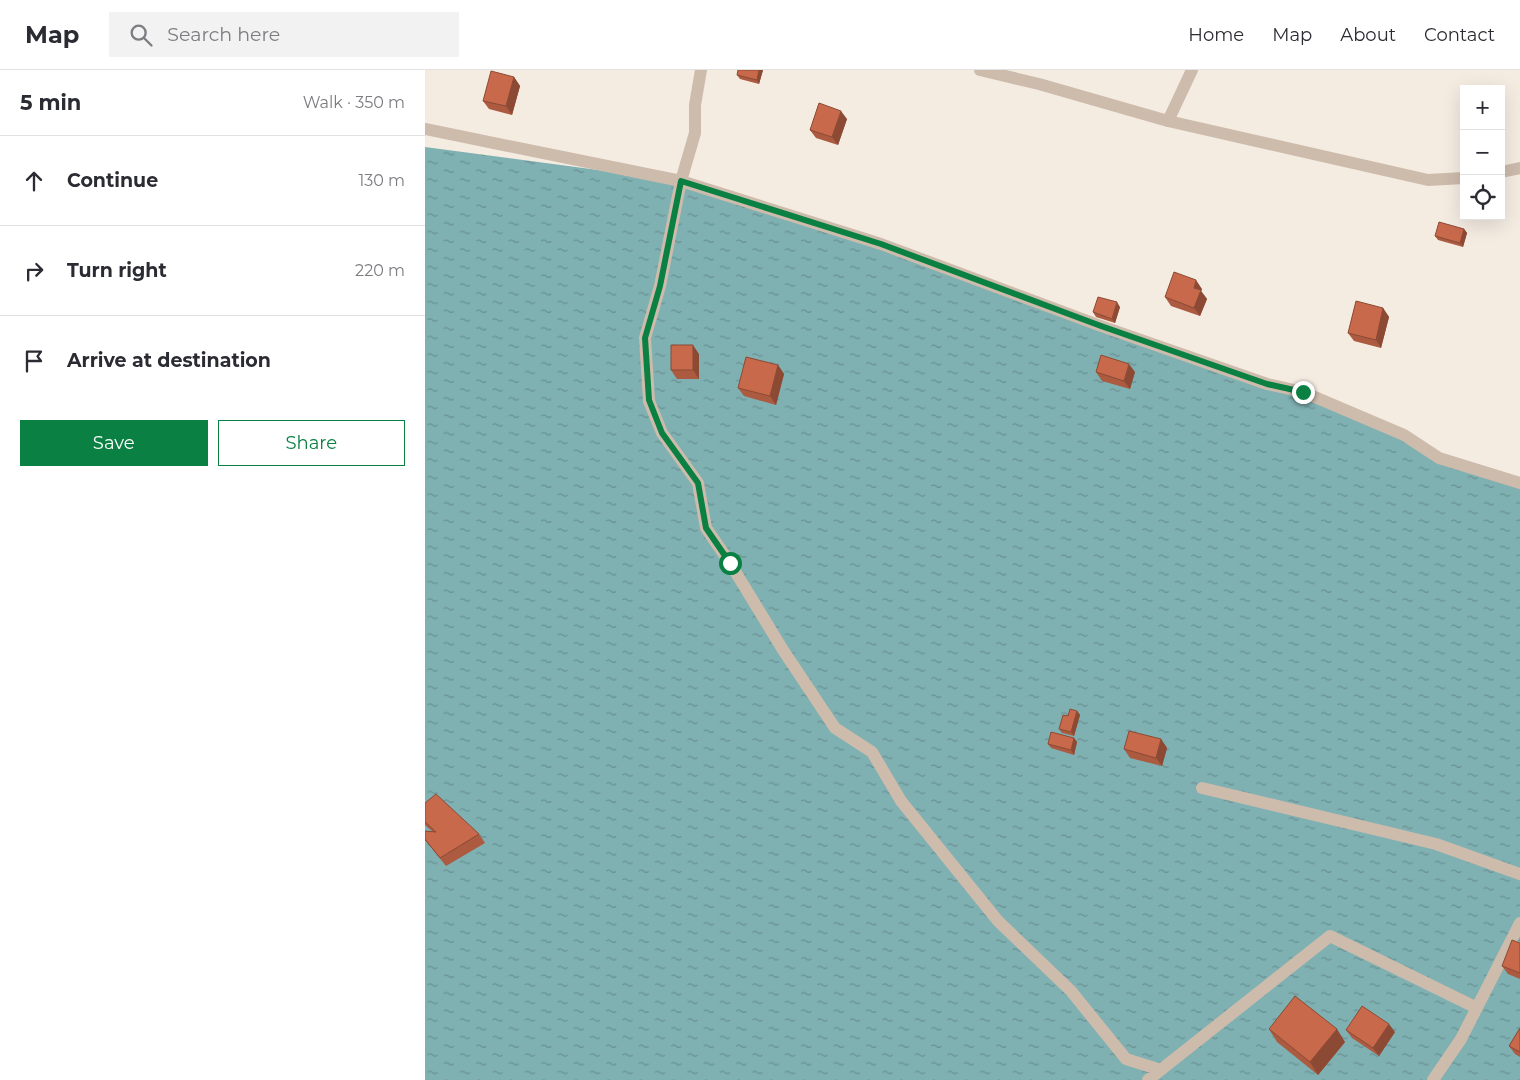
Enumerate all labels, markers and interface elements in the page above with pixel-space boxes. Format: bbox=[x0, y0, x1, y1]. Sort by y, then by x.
search box bbox=[109, 12, 459, 57]
text: Map bbox=[25, 20, 79, 49]
icon: search bbox=[127, 21, 155, 49]
text: Search here bbox=[167, 23, 280, 46]
text: Home bbox=[1188, 24, 1244, 46]
text: Map bbox=[1272, 24, 1312, 46]
text: About bbox=[1340, 24, 1396, 46]
text: Contact bbox=[1424, 24, 1495, 46]
map controls bbox=[1460, 85, 1505, 220]
button: + bbox=[1460, 85, 1505, 130]
text: 5 min bbox=[20, 90, 81, 115]
text: Walk · 350 m bbox=[303, 93, 405, 112]
button: − bbox=[1460, 130, 1505, 175]
icon: ahead bbox=[20, 167, 48, 195]
text: Continue bbox=[67, 169, 158, 192]
text: 130 m bbox=[358, 171, 405, 190]
button: locate bbox=[1460, 175, 1505, 220]
icon: right bbox=[20, 257, 48, 285]
text: Turn right bbox=[67, 259, 167, 282]
text: 220 m bbox=[355, 261, 405, 280]
icon: arrive bbox=[20, 347, 48, 375]
text: Arrive at destination bbox=[67, 349, 271, 372]
route end bbox=[1292, 381, 1315, 404]
button: Save bbox=[20, 420, 208, 466]
button: Share bbox=[218, 420, 405, 466]
route start bbox=[719, 552, 742, 575]

